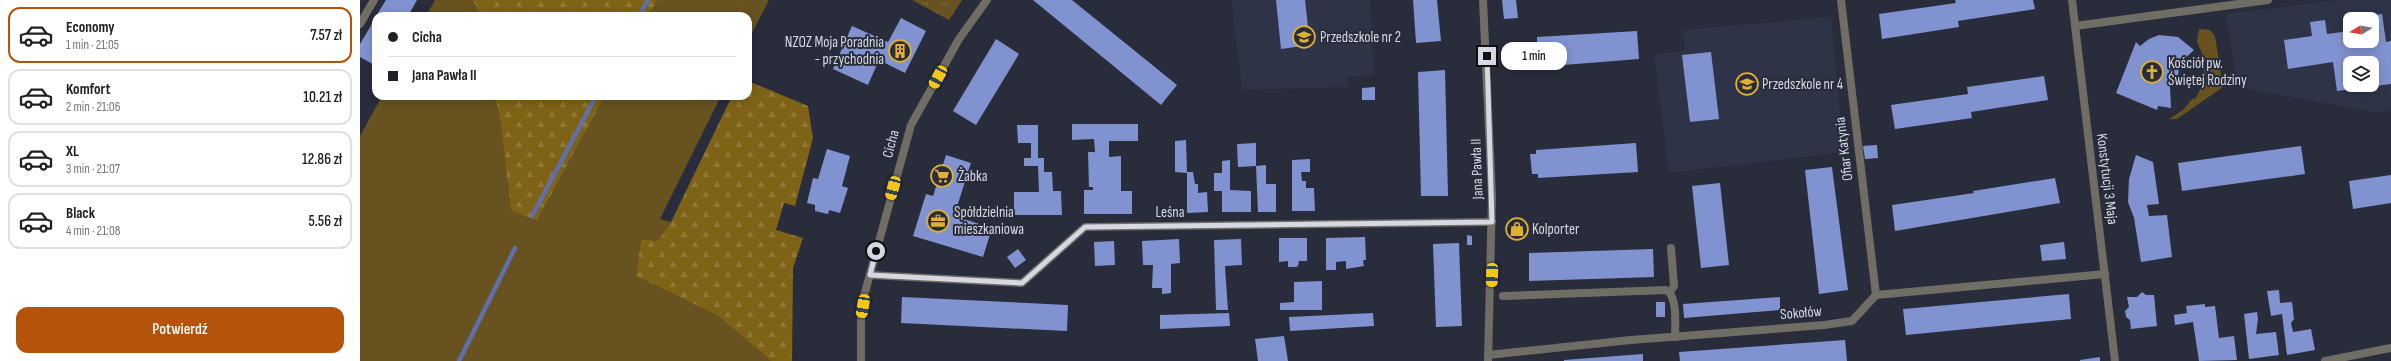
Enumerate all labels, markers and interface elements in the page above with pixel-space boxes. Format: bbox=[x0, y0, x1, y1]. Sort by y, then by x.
north arrow bbox=[2343, 12, 2379, 48]
map controls bbox=[2343, 12, 2379, 92]
icon: car bbox=[18, 17, 54, 53]
text: Economy bbox=[66, 18, 115, 37]
school or university icon: Przedszkole nr 2 bbox=[1291, 24, 1317, 50]
text: 7.57 zł bbox=[310, 26, 342, 45]
text: Cicha bbox=[412, 28, 442, 47]
place label: Przedszkole nr 2 bbox=[1320, 28, 1401, 47]
place label: NZOZ Moja Poradnia - przychodnia bbox=[785, 33, 884, 69]
text: 1 min · 21:05 bbox=[66, 37, 119, 53]
building icon: NZOZ Moja Poradnia - przychodnia bbox=[887, 38, 913, 64]
callout: 1 min bbox=[1501, 42, 1567, 70]
route end bbox=[1478, 47, 1496, 65]
text: 1 min bbox=[1522, 48, 1546, 64]
place label: Kościół pw. Świętej Rodziny bbox=[2168, 54, 2247, 90]
button: layers bbox=[2343, 56, 2379, 92]
church icon: Kościół pw. Świętej Rodziny bbox=[2139, 59, 2165, 85]
car bbox=[927, 64, 949, 90]
text: Jana Pawła II bbox=[412, 66, 477, 85]
school or university icon: Przedszkole nr 4 bbox=[1734, 71, 1760, 97]
place label: Przedszkole nr 4 bbox=[1762, 75, 1843, 94]
icon: car bbox=[18, 79, 54, 115]
text: Komfort bbox=[66, 80, 110, 99]
text: 10.21 zł bbox=[303, 88, 342, 107]
text: 2 min · 21:06 bbox=[66, 99, 120, 115]
street label: Ofiar Katynia bbox=[1831, 116, 1857, 182]
street label: Cicha bbox=[878, 128, 904, 160]
street label: Konstytucji 3 Maja bbox=[2092, 132, 2122, 226]
street label: Jana Pawła II bbox=[1466, 138, 1488, 201]
icon: car bbox=[18, 141, 54, 177]
text: XL bbox=[66, 142, 79, 161]
text: 12.86 zł bbox=[302, 150, 342, 169]
text: 3 min · 21:07 bbox=[66, 161, 120, 177]
supermarket icon: Żabka bbox=[929, 163, 955, 189]
place label: Żabka bbox=[958, 167, 988, 186]
car bbox=[884, 175, 902, 201]
icon: car bbox=[18, 203, 54, 239]
place label: Spółdzielnia mieszkaniowa bbox=[954, 203, 1024, 239]
street label: Leśna bbox=[1156, 203, 1185, 222]
text: Black bbox=[66, 204, 95, 223]
office icon: Spółdzielnia mieszkaniowa bbox=[925, 208, 951, 234]
text: 5.56 zł bbox=[308, 212, 342, 231]
shop icon: Kolporter bbox=[1504, 216, 1530, 242]
place label: Kolporter bbox=[1532, 220, 1580, 239]
text: 4 min · 21:08 bbox=[66, 223, 120, 239]
route start bbox=[867, 242, 885, 260]
car bbox=[1486, 263, 1498, 287]
car bbox=[855, 293, 871, 319]
street label: Sokołów bbox=[1779, 302, 1823, 324]
button: Potwierdź bbox=[16, 307, 344, 353]

